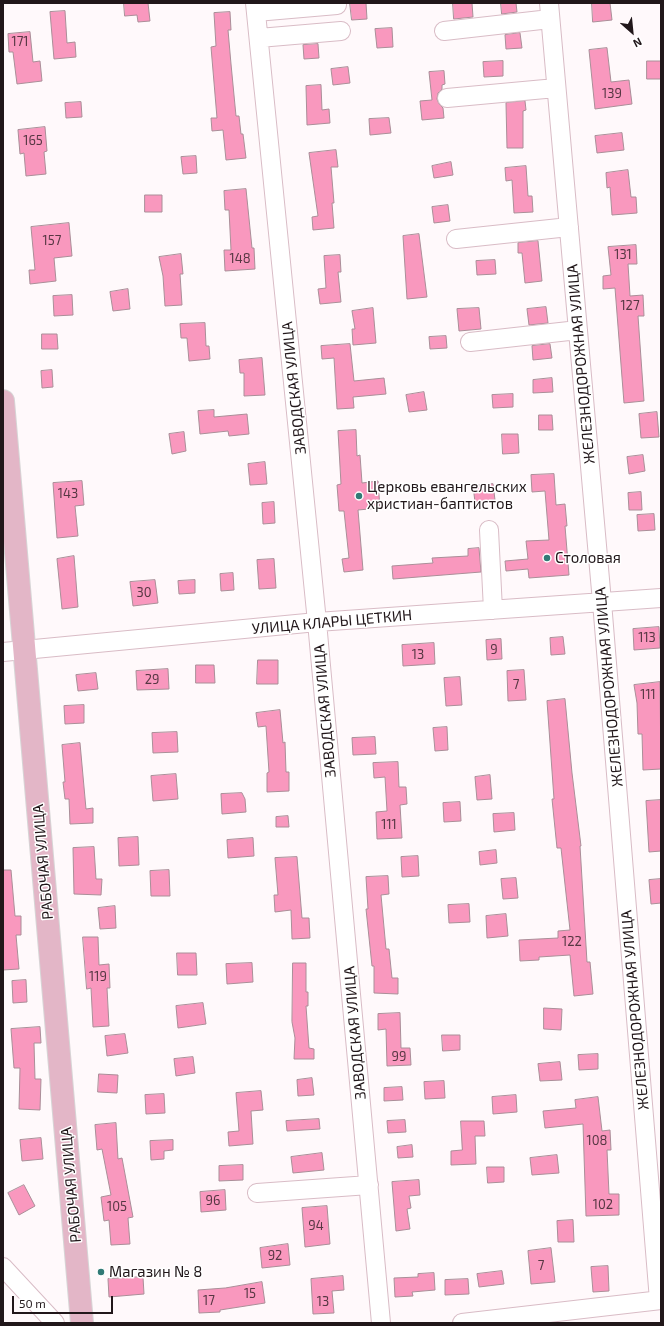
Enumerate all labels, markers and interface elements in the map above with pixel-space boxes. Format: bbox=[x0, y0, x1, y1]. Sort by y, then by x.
north arrow bbox=[612, 12, 652, 52]
house number: 171 bbox=[11, 34, 29, 50]
text: N bbox=[631, 36, 644, 51]
house number: 139 bbox=[602, 86, 622, 102]
house number: 165 bbox=[23, 133, 43, 149]
house number: 157 bbox=[43, 233, 61, 249]
house number: 131 bbox=[614, 247, 632, 263]
house number: 148 bbox=[229, 251, 251, 267]
street label: ЖЕЛЕЗНОДОРОЖНАЯ УЛИЦА bbox=[563, 263, 599, 465]
house number: 127 bbox=[620, 298, 640, 314]
street label: ЗАВОДСКАЯ УЛИЦА bbox=[278, 320, 310, 456]
place label: Церковь евангельских христиан-баптистов bbox=[367, 478, 527, 513]
house number: 143 bbox=[58, 486, 78, 502]
marker: Церковь евангельских христиан-баптистов bbox=[354, 491, 364, 501]
place label: Столовая bbox=[555, 549, 621, 567]
marker: Столовая bbox=[542, 553, 552, 563]
house number: 30 bbox=[136, 585, 152, 601]
street label: ЖЕЛЕЗНОДОРОЖНАЯ УЛИЦА bbox=[591, 586, 627, 788]
street label: УЛИЦА КЛАРЫ ЦЕТКИН bbox=[251, 606, 413, 638]
house number: 113 bbox=[638, 630, 656, 646]
house number: 9 bbox=[490, 642, 498, 658]
street label: ЗАВОДСКАЯ УЛИЦА bbox=[310, 643, 340, 779]
house number: 13 bbox=[412, 647, 424, 663]
house number: 29 bbox=[145, 672, 159, 688]
house number: 7 bbox=[513, 677, 519, 693]
house number: 111 bbox=[640, 687, 656, 703]
street label: РАБОЧАЯ УЛИЦА bbox=[29, 803, 57, 921]
house number: 111 bbox=[381, 817, 397, 833]
street label: ЖЕЛЕЗНОДОРОЖНАЯ УЛИЦА bbox=[617, 909, 653, 1111]
house number: 122 bbox=[562, 934, 582, 950]
street label: ЗАВОДСКАЯ УЛИЦА bbox=[340, 965, 370, 1101]
house number: 119 bbox=[89, 969, 107, 985]
house number: 99 bbox=[392, 1049, 406, 1065]
street label: РАБОЧАЯ УЛИЦА bbox=[57, 1126, 85, 1244]
house number: 108 bbox=[587, 1133, 607, 1149]
house number: 96 bbox=[206, 1193, 220, 1209]
house number: 102 bbox=[593, 1197, 613, 1213]
house number: 105 bbox=[107, 1199, 127, 1215]
house number: 94 bbox=[308, 1218, 324, 1234]
house number: 92 bbox=[268, 1248, 282, 1264]
house number: 7 bbox=[538, 1258, 544, 1274]
place label: Магазин № 8 bbox=[109, 1263, 202, 1281]
marker: Магазин № 8 bbox=[96, 1267, 106, 1277]
house number: 15 bbox=[244, 1286, 256, 1302]
scale bar bbox=[14, 1288, 115, 1314]
house number: 17 bbox=[203, 1293, 215, 1309]
house number: 13 bbox=[317, 1294, 329, 1310]
text: 50 m bbox=[19, 1296, 46, 1310]

